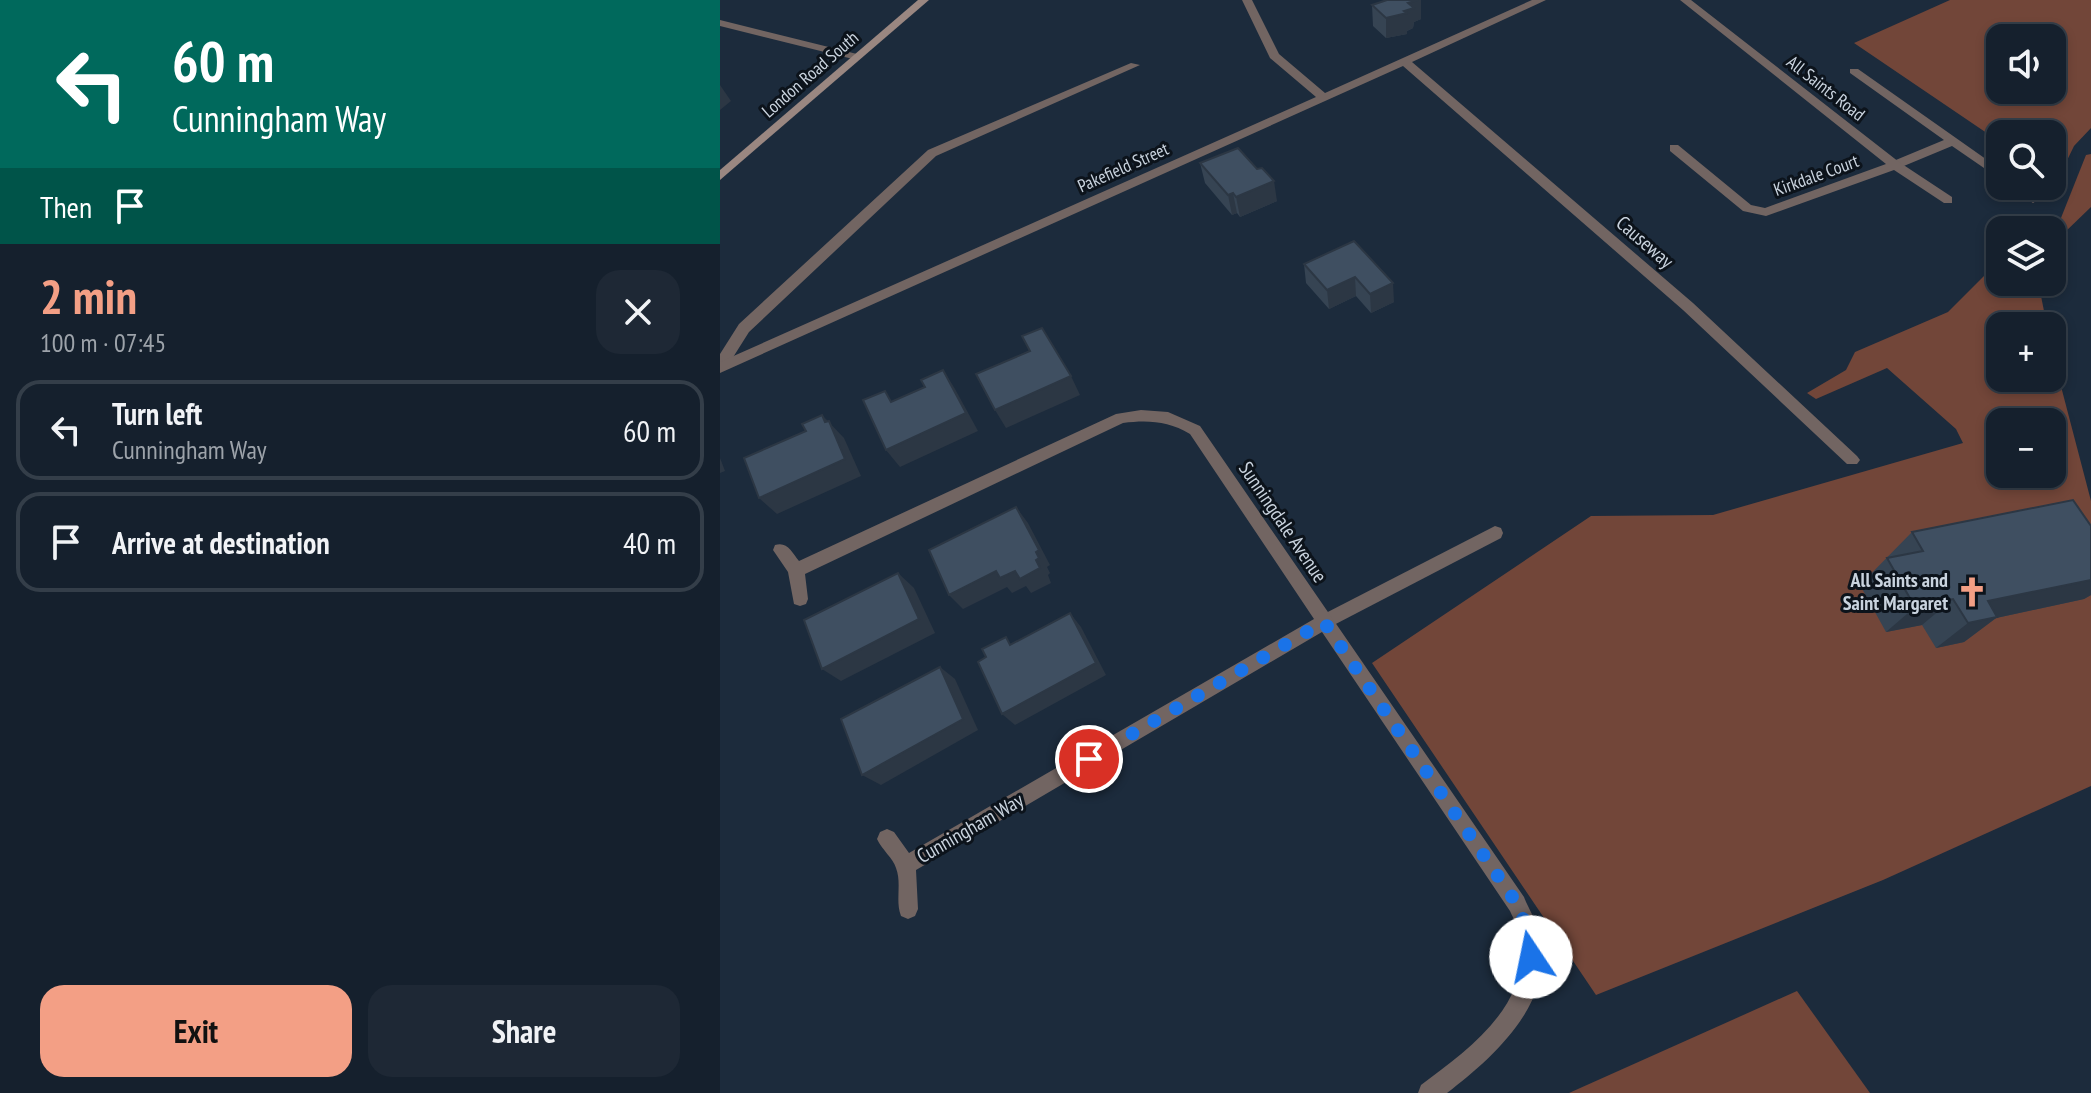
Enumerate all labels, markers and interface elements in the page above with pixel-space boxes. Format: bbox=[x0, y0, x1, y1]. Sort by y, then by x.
map controls bbox=[1986, 24, 2066, 488]
button: sound bbox=[1986, 24, 2066, 104]
text: 60 m bbox=[172, 25, 274, 97]
street label: London Road South bbox=[757, 26, 863, 122]
icon: left bbox=[40, 32, 144, 136]
street label: All Saints Road bbox=[1782, 50, 1870, 126]
text: Cunningham Way bbox=[172, 95, 386, 142]
button: search bbox=[1986, 120, 2066, 200]
street label: Pakefield Street bbox=[1074, 137, 1172, 197]
street label: Kirkdale Court bbox=[1770, 149, 1862, 201]
icon: arrive bbox=[108, 184, 152, 228]
text: Then bbox=[40, 187, 92, 226]
street label: Causeway bbox=[1611, 210, 1679, 274]
button: layers bbox=[1986, 216, 2066, 296]
text: 2 min bbox=[40, 265, 137, 327]
button: close bbox=[596, 270, 680, 354]
button: + bbox=[1986, 312, 2066, 392]
text: 100 m · 07:45 bbox=[40, 326, 166, 359]
text: Turn left bbox=[112, 394, 202, 433]
icon: left bbox=[44, 408, 88, 452]
button: − bbox=[1986, 408, 2066, 488]
text: 60 m bbox=[623, 411, 676, 450]
text: Cunningham Way bbox=[112, 433, 267, 466]
street label: Sunningdale Avenue bbox=[1233, 457, 1333, 587]
icon: arrive bbox=[44, 520, 88, 564]
text: Arrive at destination bbox=[112, 523, 330, 562]
text: 40 m bbox=[623, 523, 676, 562]
place label: All Saints and Saint Margaret bbox=[1843, 567, 1948, 616]
church icon: All Saints and Saint Margaret bbox=[1955, 575, 1989, 609]
pin bbox=[1055, 725, 1123, 793]
icon: arrive bbox=[1067, 737, 1111, 781]
street label: Cunningham Way bbox=[912, 787, 1028, 869]
position arrow bbox=[1489, 915, 1573, 999]
button: Exit bbox=[40, 985, 352, 1077]
button: Share bbox=[368, 985, 680, 1077]

